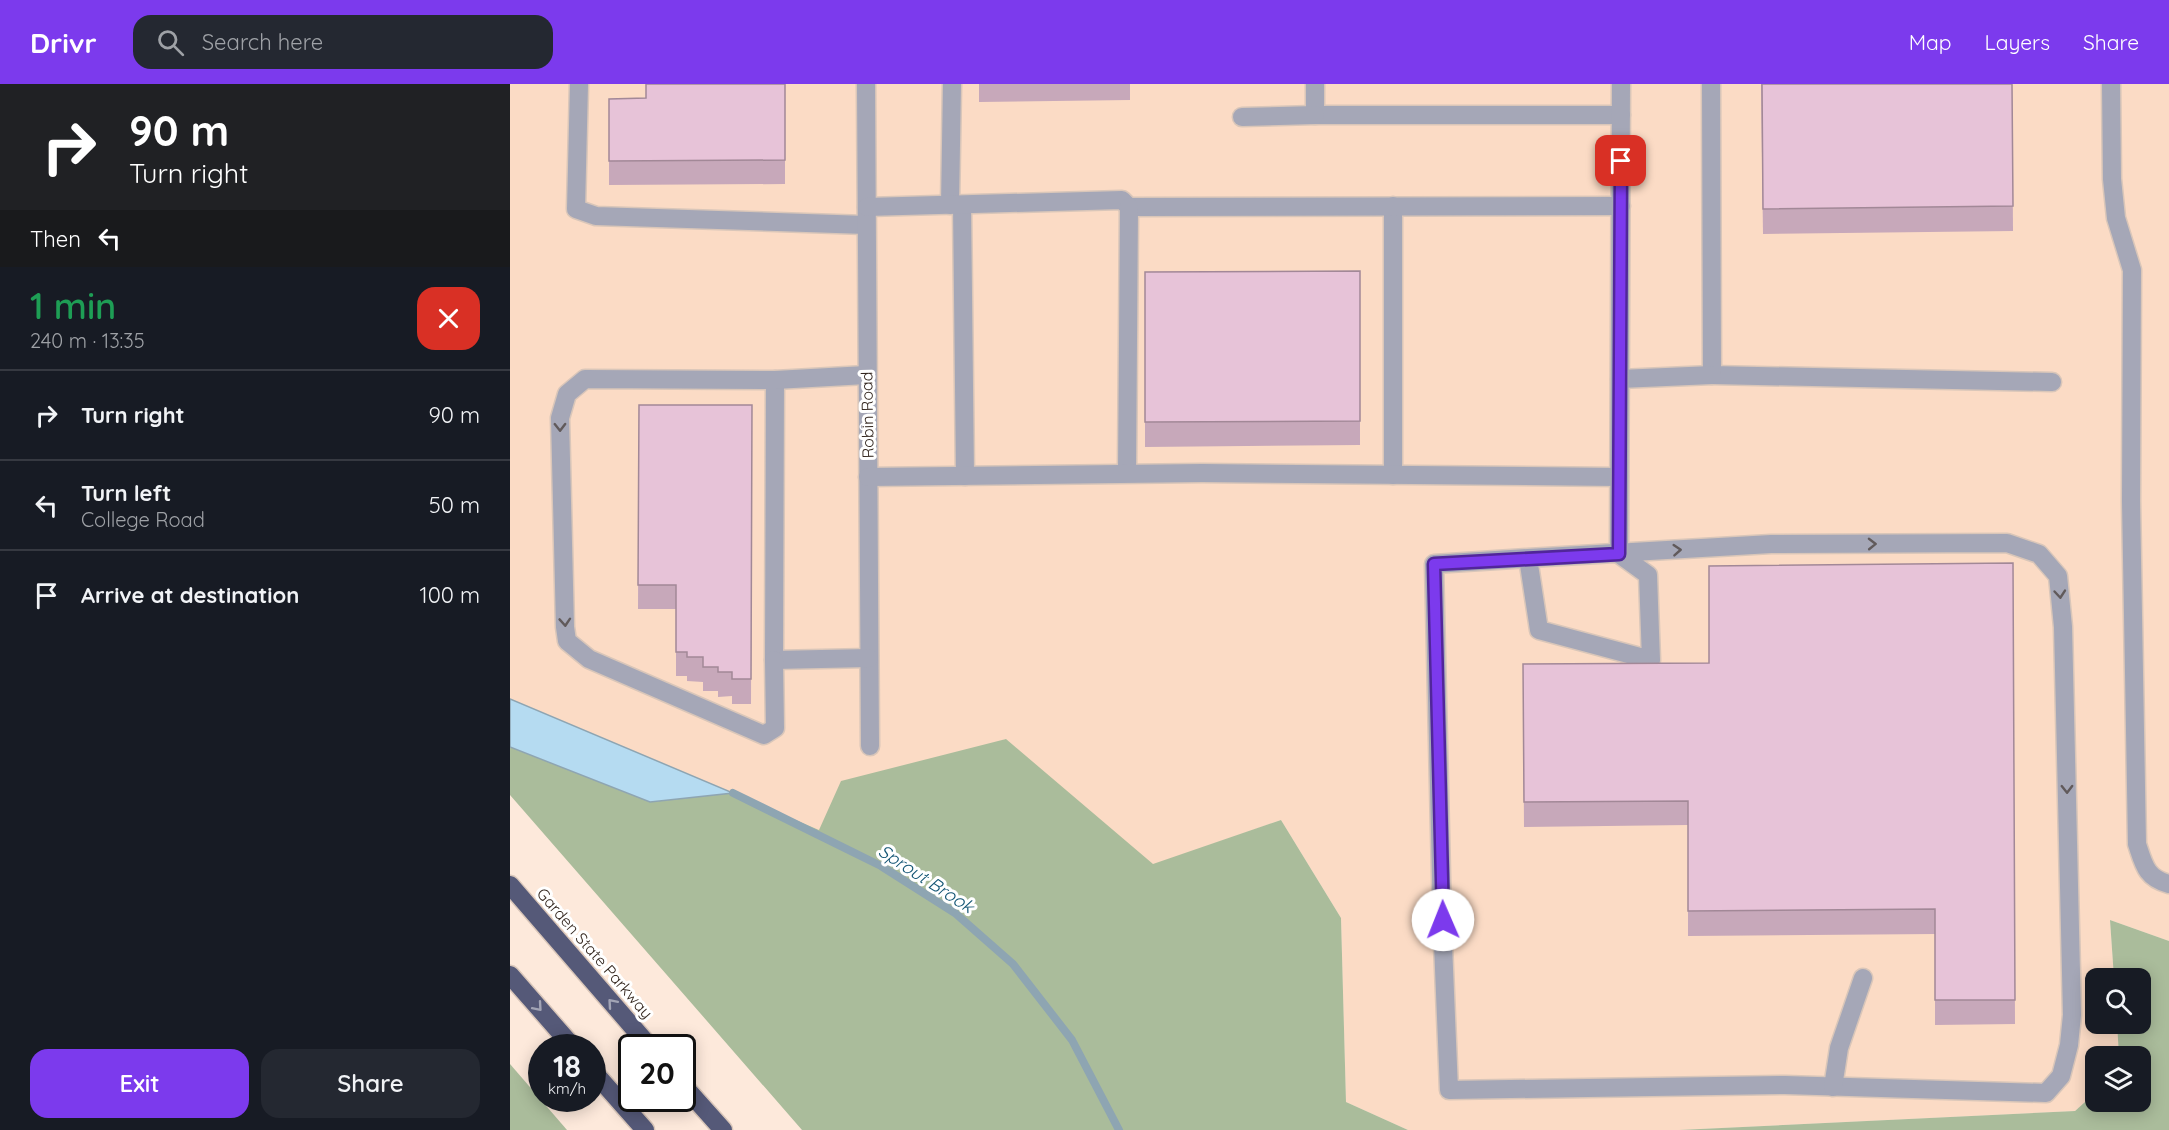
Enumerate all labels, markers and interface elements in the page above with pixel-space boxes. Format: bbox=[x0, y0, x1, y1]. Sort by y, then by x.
search box bbox=[133, 15, 553, 69]
text: Drivr bbox=[30, 25, 97, 60]
icon: search bbox=[154, 26, 187, 59]
text: Search here bbox=[202, 28, 323, 56]
text: Map bbox=[1909, 29, 1952, 55]
text: Layers bbox=[1985, 29, 2050, 55]
text: Share bbox=[2083, 29, 2139, 55]
text: 90 m bbox=[129, 104, 229, 157]
icon: right bbox=[30, 108, 108, 186]
pin bbox=[1595, 135, 1646, 186]
icon: arrive bbox=[1604, 144, 1637, 177]
text: Turn right bbox=[129, 156, 248, 190]
icon: left bbox=[93, 222, 126, 255]
text: Then bbox=[30, 225, 81, 253]
text: 1 min bbox=[30, 283, 116, 328]
button: close bbox=[417, 287, 480, 350]
text: 240 m · 13:35 bbox=[30, 328, 145, 353]
street label: Robin Road bbox=[856, 371, 878, 459]
icon: right bbox=[30, 399, 63, 432]
text: Turn right bbox=[81, 401, 185, 429]
text: 90 m bbox=[429, 401, 480, 429]
one-way arrow bbox=[554, 423, 567, 432]
text: Turn left bbox=[81, 479, 171, 507]
icon: left bbox=[30, 489, 63, 522]
text: 50 m bbox=[429, 491, 480, 519]
text: College Road bbox=[81, 507, 205, 532]
one-way arrow bbox=[1868, 537, 1877, 550]
one-way arrow bbox=[1673, 543, 1682, 556]
icon: arrive bbox=[30, 579, 63, 612]
text: Arrive at destination bbox=[81, 581, 299, 609]
text: 100 m bbox=[420, 581, 480, 609]
one-way arrow bbox=[2053, 590, 2066, 599]
one-way arrow bbox=[558, 618, 571, 627]
one-way arrow bbox=[2060, 784, 2073, 793]
water label: Sprout Brook bbox=[874, 839, 980, 919]
street label: Garden State Parkway bbox=[533, 883, 657, 1023]
position arrow bbox=[1411, 888, 1475, 952]
map controls bbox=[2085, 968, 2151, 1112]
button: search bbox=[2085, 968, 2151, 1034]
one-way arrow bbox=[608, 999, 619, 1010]
one-way arrow bbox=[531, 1000, 542, 1011]
speed limit sign: 20 bbox=[618, 1034, 696, 1112]
button: layers bbox=[2085, 1046, 2151, 1112]
text: 18 bbox=[553, 1047, 581, 1085]
button: Exit bbox=[30, 1049, 249, 1118]
button: Share bbox=[261, 1049, 480, 1118]
text: km/h bbox=[548, 1079, 586, 1098]

